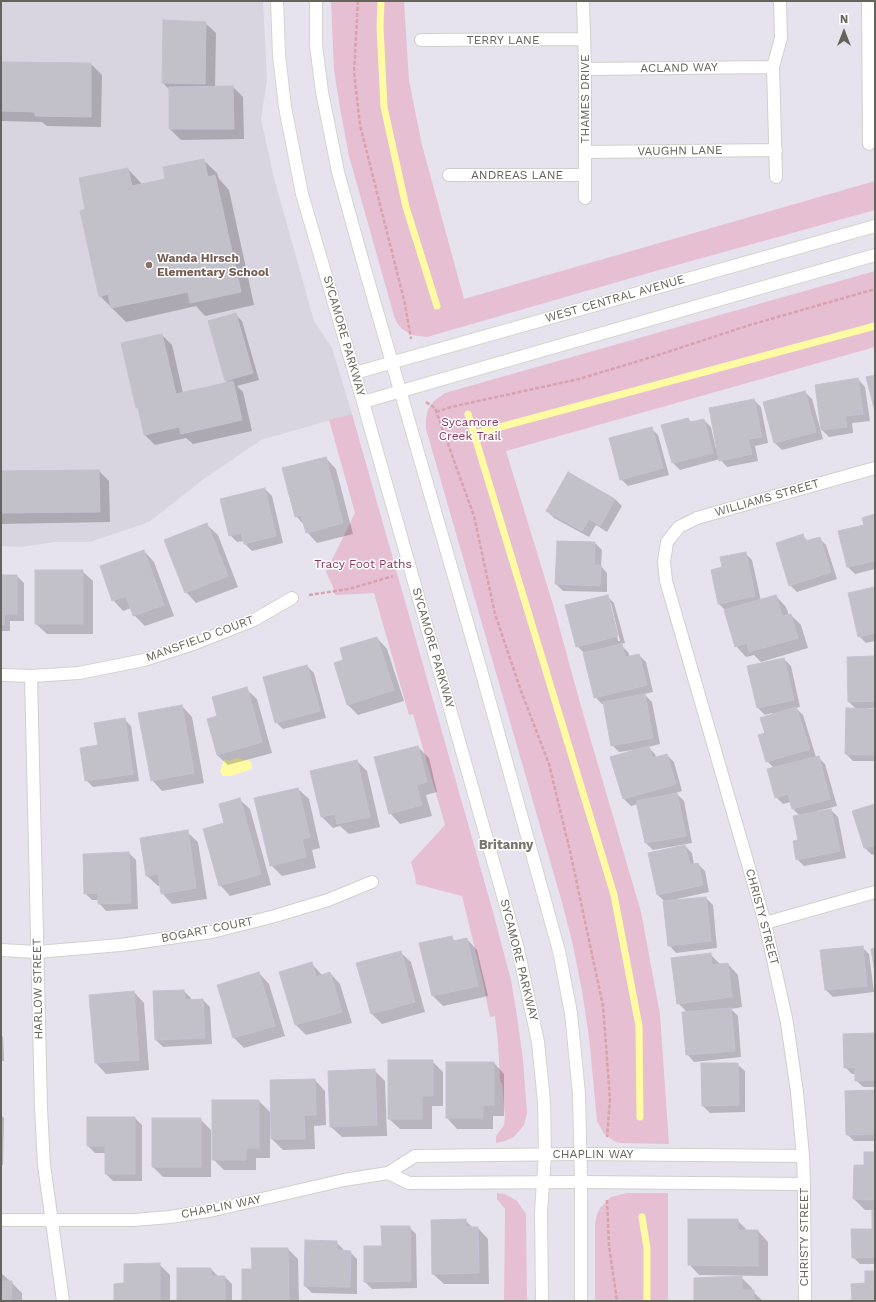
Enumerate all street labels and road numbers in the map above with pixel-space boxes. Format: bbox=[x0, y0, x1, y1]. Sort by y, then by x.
street label: TERRY LANE bbox=[466, 33, 540, 47]
street label: THAMES DRIVE bbox=[578, 54, 592, 144]
street label: ACLAND WAY bbox=[640, 60, 718, 76]
street label: VAUGHN LANE bbox=[637, 143, 723, 159]
street label: ANDREAS LANE bbox=[471, 168, 563, 182]
street label: WEST CENTRAL AVENUE bbox=[544, 272, 686, 326]
street label: SYCAMORE PARKWAY bbox=[320, 274, 368, 398]
street label: WILLIAMS STREET bbox=[713, 476, 821, 520]
street label: SYCAMORE PARKWAY bbox=[409, 586, 457, 710]
street label: MANSFIELD COURT bbox=[144, 613, 256, 665]
street label: CHRISTY STREET bbox=[742, 867, 782, 967]
street label: SYCAMORE PARKWAY bbox=[497, 898, 541, 1022]
street label: BOGART COURT bbox=[160, 914, 254, 946]
street label: HARLOW STREET bbox=[30, 938, 46, 1040]
street label: CHAPLIN WAY bbox=[553, 1147, 633, 1161]
street label: CHRISTY STREET bbox=[797, 1187, 811, 1287]
street label: CHAPLIN WAY bbox=[180, 1192, 262, 1222]

